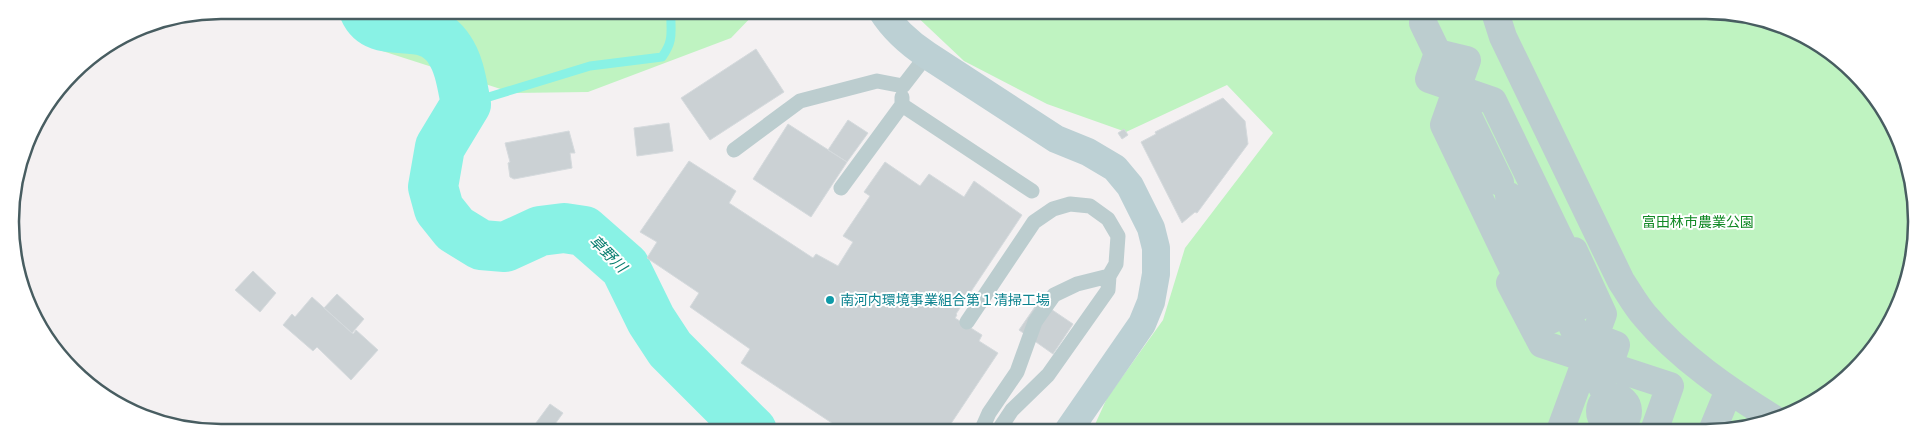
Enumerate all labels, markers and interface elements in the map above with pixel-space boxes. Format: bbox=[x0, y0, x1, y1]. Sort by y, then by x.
park label: 富田林市農業公園 bbox=[1642, 214, 1754, 230]
water label: 草野川 bbox=[586, 232, 632, 278]
place label: 南河内環境事業組合第１清掃工場 bbox=[840, 292, 1050, 308]
marker: 南河内環境事業組合第１清掃工場 bbox=[824, 294, 836, 306]

